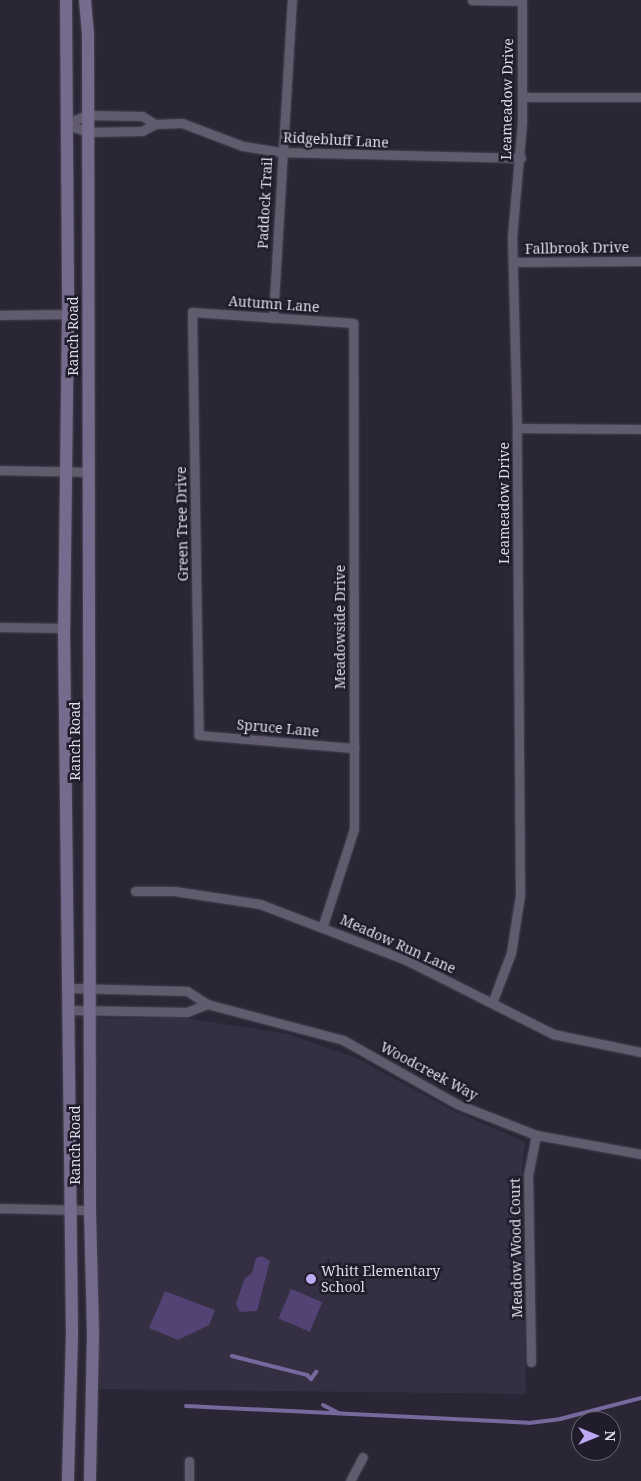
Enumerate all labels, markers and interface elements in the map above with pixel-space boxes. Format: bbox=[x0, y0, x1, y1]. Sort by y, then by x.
street label: Leameadow Drive bbox=[498, 38, 516, 160]
street label: Ridgebluff Lane bbox=[283, 129, 389, 151]
street label: Paddock Trail bbox=[254, 157, 276, 249]
street label: Fallbrook Drive bbox=[525, 239, 629, 257]
street label: Autumn Lane bbox=[228, 292, 320, 316]
street label: Ranch Road bbox=[65, 296, 81, 376]
street label: Leameadow Drive bbox=[496, 442, 512, 564]
street label: Green Tree Drive bbox=[173, 466, 191, 582]
street label: Meadowside Drive bbox=[332, 565, 348, 689]
street label: Ranch Road bbox=[67, 701, 83, 781]
street label: Spruce Lane bbox=[236, 716, 320, 740]
street label: Meadow Run Lane bbox=[338, 911, 458, 977]
street label: Woodcreek Way bbox=[377, 1038, 481, 1104]
street label: Ranch Road bbox=[67, 1105, 83, 1185]
street label: Meadow Wood Court bbox=[506, 1178, 526, 1318]
place label: Whitt Elementary School bbox=[321, 1263, 440, 1295]
marker: Whitt Elementary School bbox=[305, 1273, 317, 1285]
north arrow bbox=[571, 1411, 621, 1461]
text: N bbox=[601, 1430, 620, 1442]

